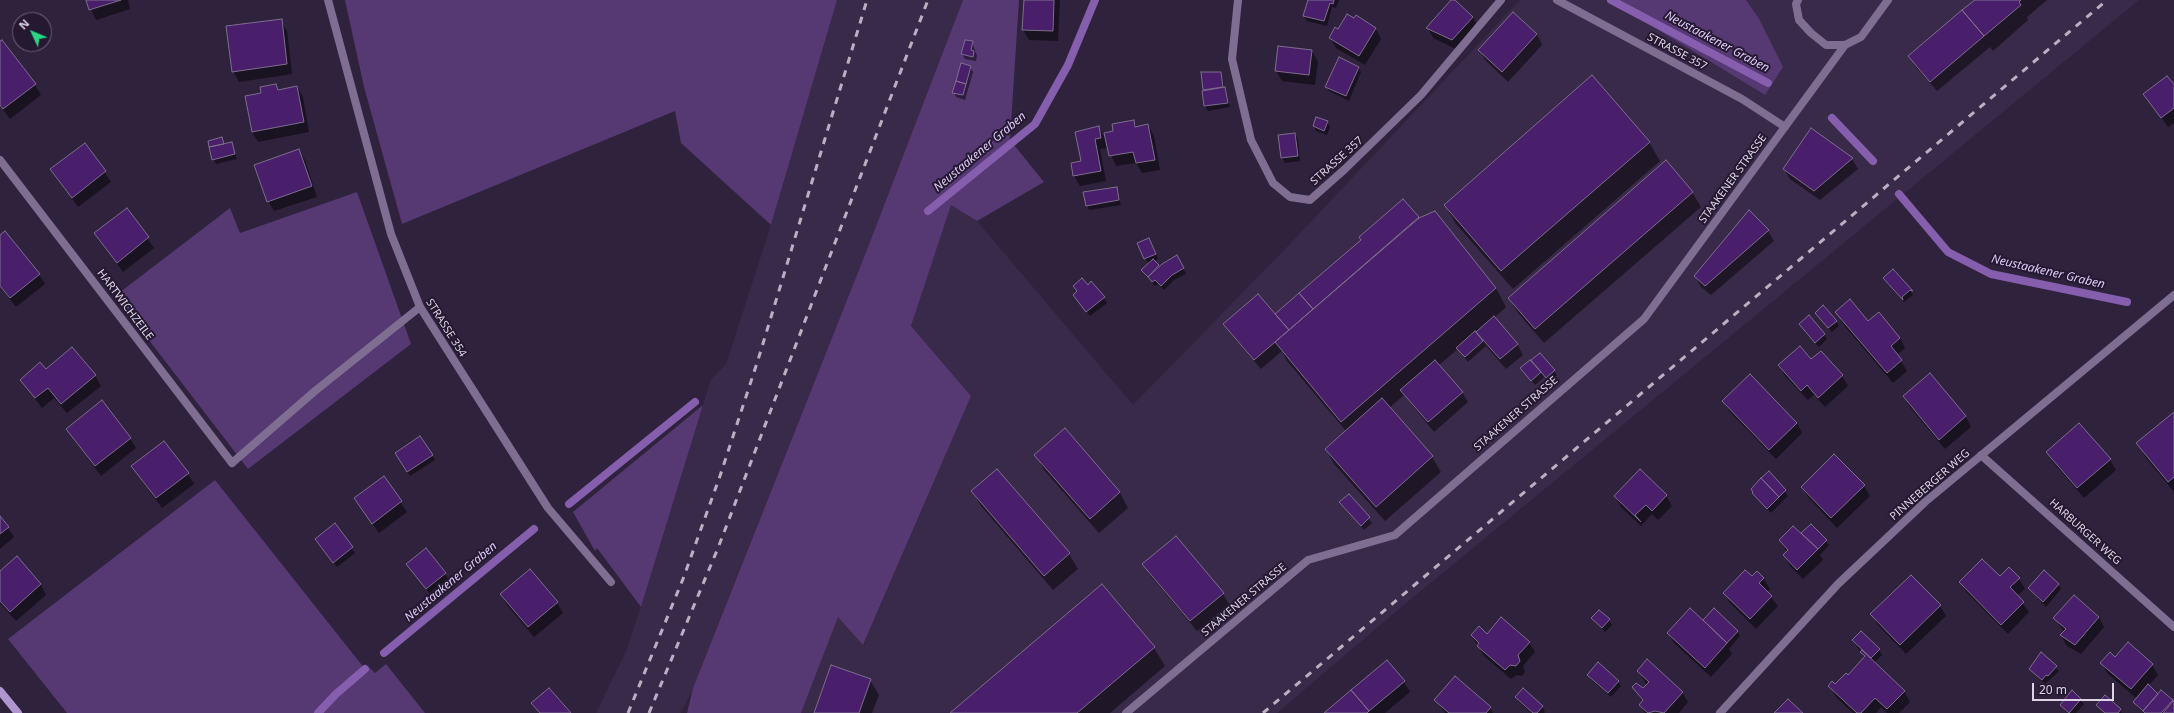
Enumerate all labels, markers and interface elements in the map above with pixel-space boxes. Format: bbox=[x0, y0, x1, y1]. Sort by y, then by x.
water label: Neustaakener Graben bbox=[1662, 8, 1772, 76]
north arrow bbox=[12, 12, 52, 52]
text: N bbox=[15, 16, 32, 32]
street label: STRASSE 357 bbox=[1645, 31, 1709, 73]
water label: Neustaakener Graben bbox=[931, 109, 1029, 195]
street label: STAAKENER STRASSE bbox=[1696, 132, 1770, 226]
street label: STRASSE 357 bbox=[1308, 134, 1366, 188]
water label: Neustaakener Graben bbox=[1990, 252, 2106, 292]
street label: HARTWICHZEILE bbox=[94, 267, 156, 343]
street label: STRASSE 354 bbox=[423, 297, 469, 359]
street label: STAAKENER STRASSE bbox=[1471, 374, 1561, 454]
street label: PINNEBERGER WEG bbox=[1887, 447, 1973, 523]
street label: HARBURGER WEG bbox=[2046, 496, 2124, 568]
water label: Neustaakener Graben bbox=[402, 539, 500, 625]
street label: STAAKENER STRASSE bbox=[1199, 561, 1289, 639]
scale bar bbox=[2034, 675, 2116, 701]
text: 20 m bbox=[2039, 681, 2067, 698]

